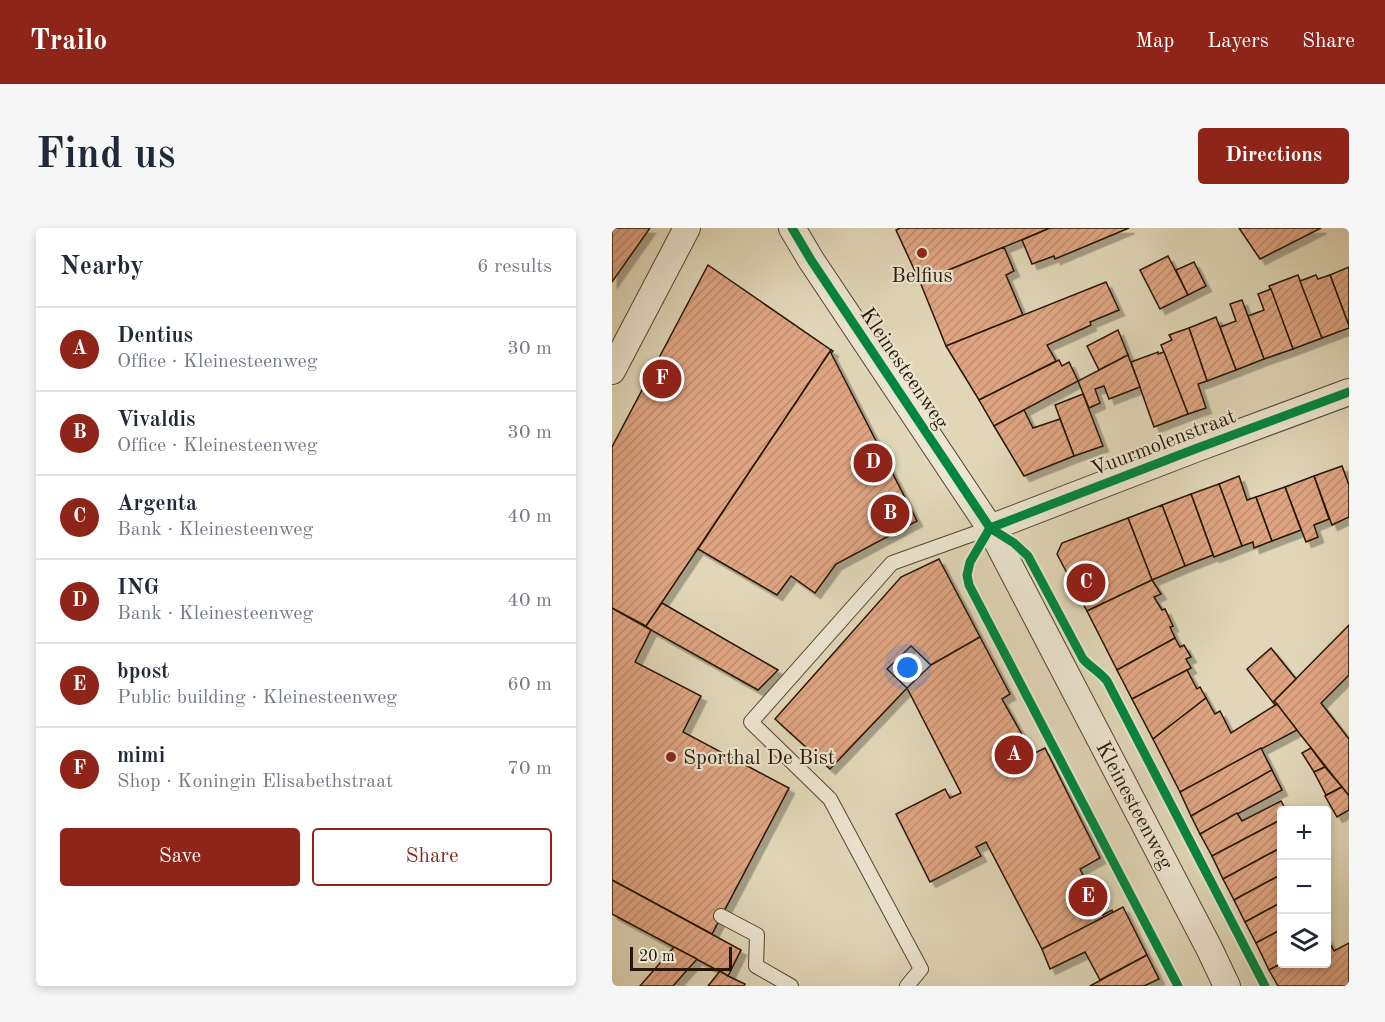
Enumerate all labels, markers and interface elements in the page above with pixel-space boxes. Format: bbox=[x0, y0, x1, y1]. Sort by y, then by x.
text: Trailo bbox=[30, 28, 107, 56]
text: Map bbox=[1135, 31, 1174, 52]
text: Layers bbox=[1207, 31, 1269, 52]
text: Share bbox=[1302, 31, 1355, 52]
button: Directions bbox=[1198, 128, 1349, 184]
text: Find us bbox=[36, 135, 175, 177]
marker: Belfius bbox=[915, 246, 929, 260]
text: Nearby bbox=[60, 254, 144, 280]
text: 6 results bbox=[477, 257, 552, 277]
place label: Belfius bbox=[891, 266, 953, 287]
street label: Kleinesteenweg bbox=[856, 304, 952, 434]
text: Dentius bbox=[117, 325, 193, 347]
text: A bbox=[72, 339, 87, 359]
text: 30 m bbox=[507, 339, 552, 359]
text: Office · Kleinesteenweg bbox=[117, 352, 317, 372]
pin: F bbox=[643, 356, 682, 402]
street label: Vuurmolenstraat bbox=[1088, 406, 1239, 481]
text: Vivaldis bbox=[117, 409, 196, 431]
text: B bbox=[72, 423, 87, 443]
text: 30 m bbox=[507, 423, 552, 443]
text: Office · Kleinesteenweg bbox=[117, 436, 317, 456]
pin: D bbox=[854, 440, 892, 486]
pin: B bbox=[870, 492, 910, 536]
text: Argenta bbox=[117, 493, 197, 515]
text: C bbox=[73, 507, 86, 527]
text: 40 m bbox=[507, 507, 552, 527]
text: Bank · Kleinesteenweg bbox=[117, 520, 313, 540]
pin: C bbox=[1066, 560, 1106, 606]
text: ING bbox=[117, 577, 159, 599]
text: D bbox=[72, 591, 87, 611]
text: 40 m bbox=[507, 591, 552, 611]
text: Bank · Kleinesteenweg bbox=[117, 604, 313, 624]
your location bbox=[893, 653, 922, 682]
text: bpost bbox=[117, 661, 169, 683]
text: E bbox=[73, 675, 86, 695]
text: 60 m bbox=[507, 675, 552, 695]
text: Public building · Kleinesteenweg bbox=[117, 688, 397, 708]
pin: A bbox=[994, 732, 1034, 778]
street label: Kleinesteenweg bbox=[1091, 738, 1176, 874]
text: mimi bbox=[117, 745, 165, 767]
place label: Sporthal De Bist bbox=[683, 748, 835, 769]
marker: Sporthal De Bist bbox=[664, 750, 678, 764]
text: F bbox=[73, 759, 86, 779]
text: 70 m bbox=[507, 759, 552, 779]
text: Shop · Koningin Elisabethstraat bbox=[117, 772, 393, 792]
map controls bbox=[1277, 806, 1331, 968]
button: + bbox=[1277, 806, 1331, 860]
button: Save bbox=[60, 828, 300, 886]
button: Share bbox=[312, 828, 552, 886]
button: − bbox=[1277, 860, 1331, 914]
pin: E bbox=[1068, 874, 1108, 920]
button: layers bbox=[1277, 914, 1331, 968]
scale bar bbox=[630, 944, 732, 972]
text: 20 m bbox=[639, 949, 675, 965]

